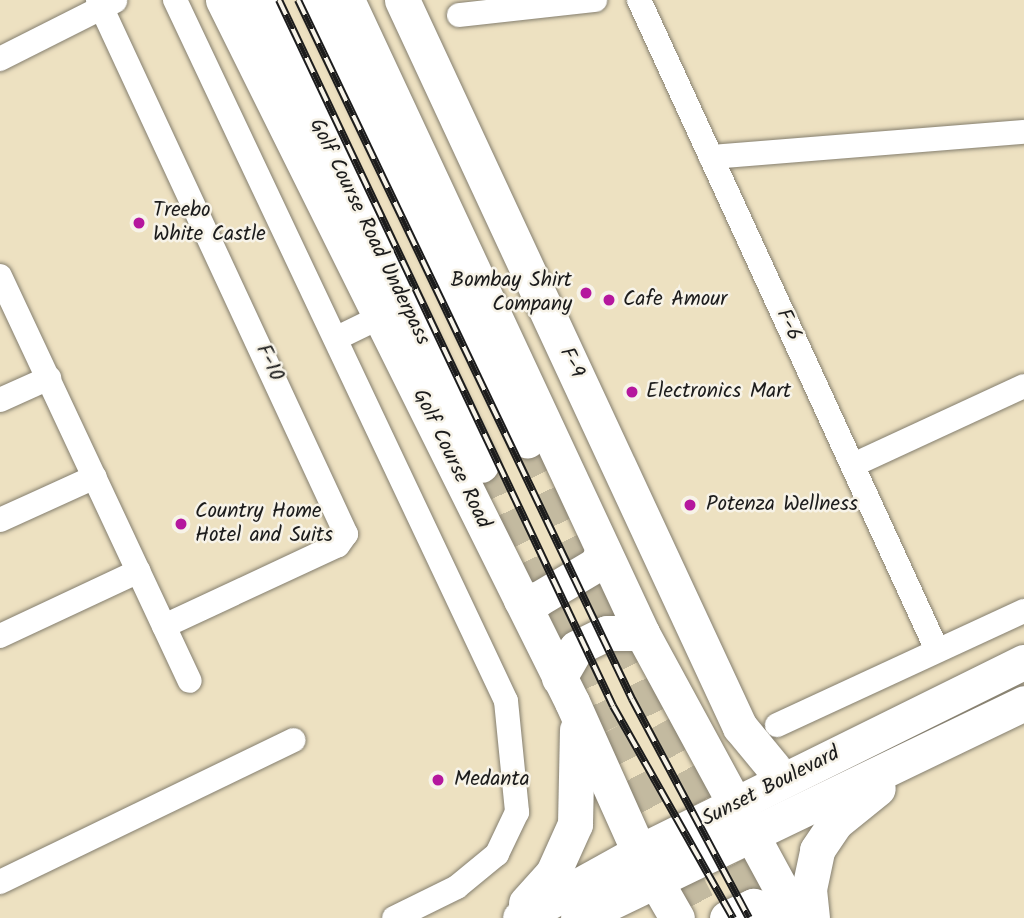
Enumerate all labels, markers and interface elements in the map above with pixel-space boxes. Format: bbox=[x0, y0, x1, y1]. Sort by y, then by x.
street label: Golf Course Road Underpass bbox=[303, 115, 435, 349]
place label: Treebo White Castle bbox=[153, 198, 266, 248]
marker: Treebo White Castle bbox=[131, 215, 147, 231]
place label: Bombay Shirt Company bbox=[451, 268, 572, 318]
marker: Bombay Shirt Company bbox=[578, 285, 594, 301]
place label: Cafe Amour bbox=[623, 287, 727, 313]
marker: Cafe Amour bbox=[601, 292, 617, 308]
street label: F-6 bbox=[770, 305, 806, 345]
street label: F-10 bbox=[250, 341, 288, 385]
street label: F-9 bbox=[553, 344, 589, 382]
place label: Electronics Mart bbox=[646, 379, 791, 405]
marker: Electronics Mart bbox=[624, 384, 640, 400]
street label: Golf Course Road bbox=[406, 385, 496, 533]
place label: Potenza Wellness bbox=[706, 492, 858, 518]
marker: Potenza Wellness bbox=[680, 495, 700, 515]
place label: Country Home Hotel and Suits bbox=[195, 499, 333, 549]
marker: Country Home Hotel and Suits bbox=[173, 516, 189, 532]
street label: Sunset Boulevard bbox=[698, 741, 844, 833]
place label: Medanta bbox=[454, 767, 530, 793]
marker: Medanta bbox=[428, 770, 448, 790]

